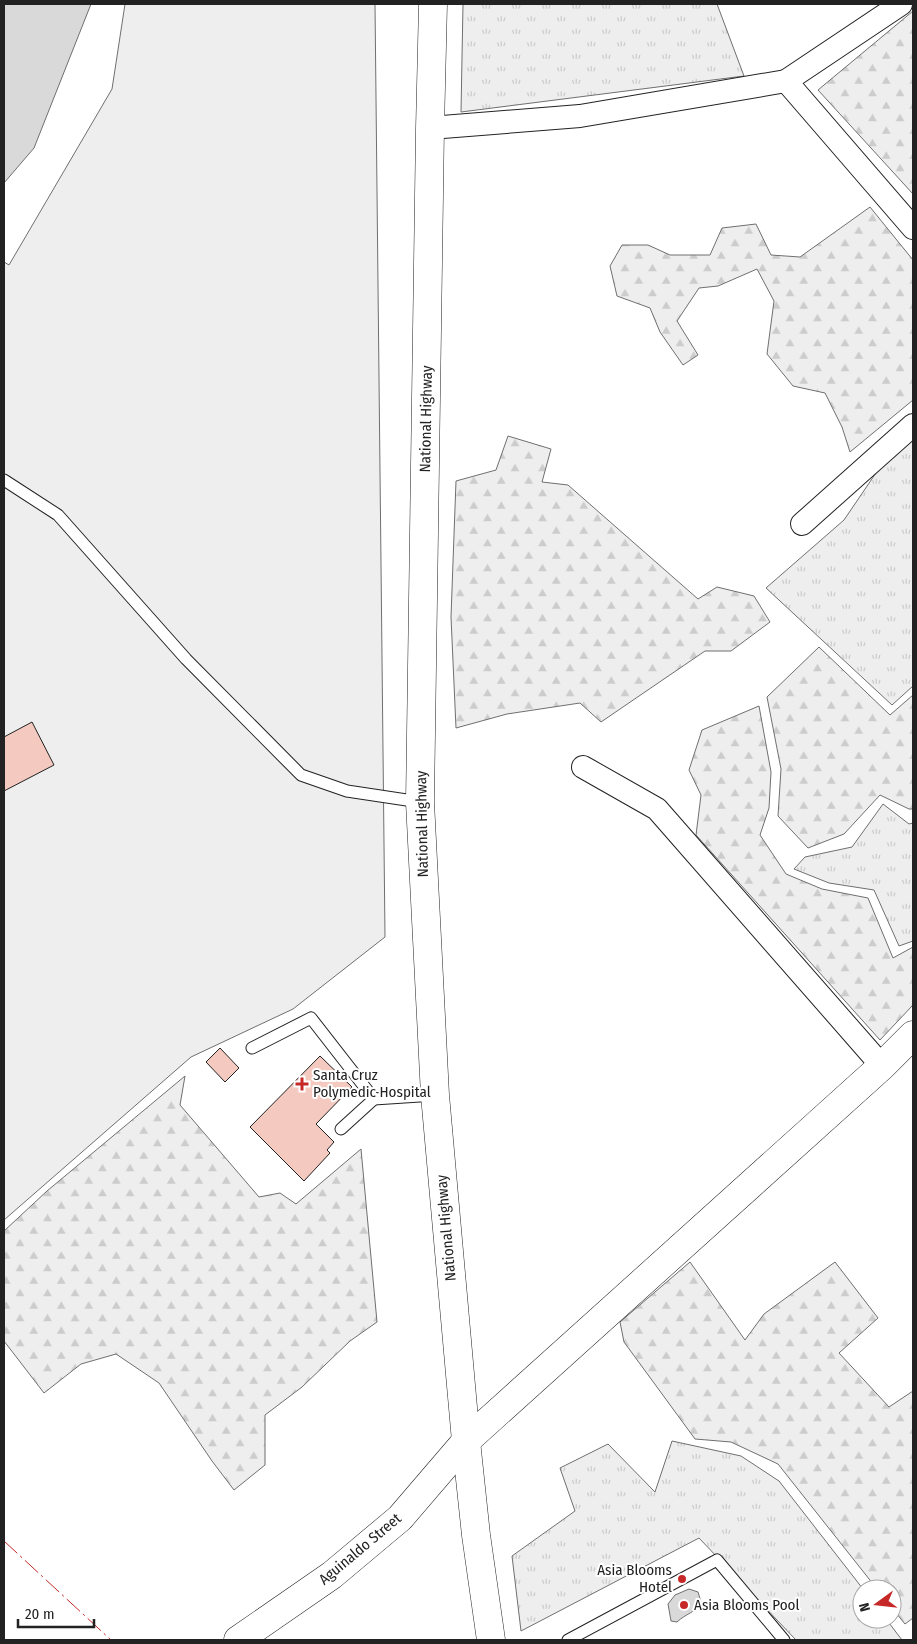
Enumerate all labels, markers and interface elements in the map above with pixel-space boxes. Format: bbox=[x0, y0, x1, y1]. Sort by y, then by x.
street label: National Highway bbox=[416, 365, 436, 473]
street label: National Highway bbox=[412, 770, 432, 878]
place label: Santa Cruz Polymedic Hospital bbox=[313, 1066, 431, 1101]
marker: Santa Cruz Polymedic Hospital bbox=[295, 1077, 309, 1091]
street label: National Highway bbox=[432, 1174, 460, 1282]
street label: Aguinaldo Street bbox=[315, 1509, 405, 1589]
place label: Asia Blooms Hotel bbox=[597, 1561, 672, 1596]
marker: Asia Blooms Hotel bbox=[676, 1573, 688, 1585]
north arrow bbox=[852, 1579, 902, 1629]
scale bar bbox=[18, 1596, 94, 1628]
place label: Asia Blooms Pool bbox=[694, 1596, 799, 1614]
marker: Asia Blooms Pool bbox=[678, 1599, 690, 1611]
text: N bbox=[856, 1601, 874, 1613]
text: 20 m bbox=[25, 1605, 55, 1623]

